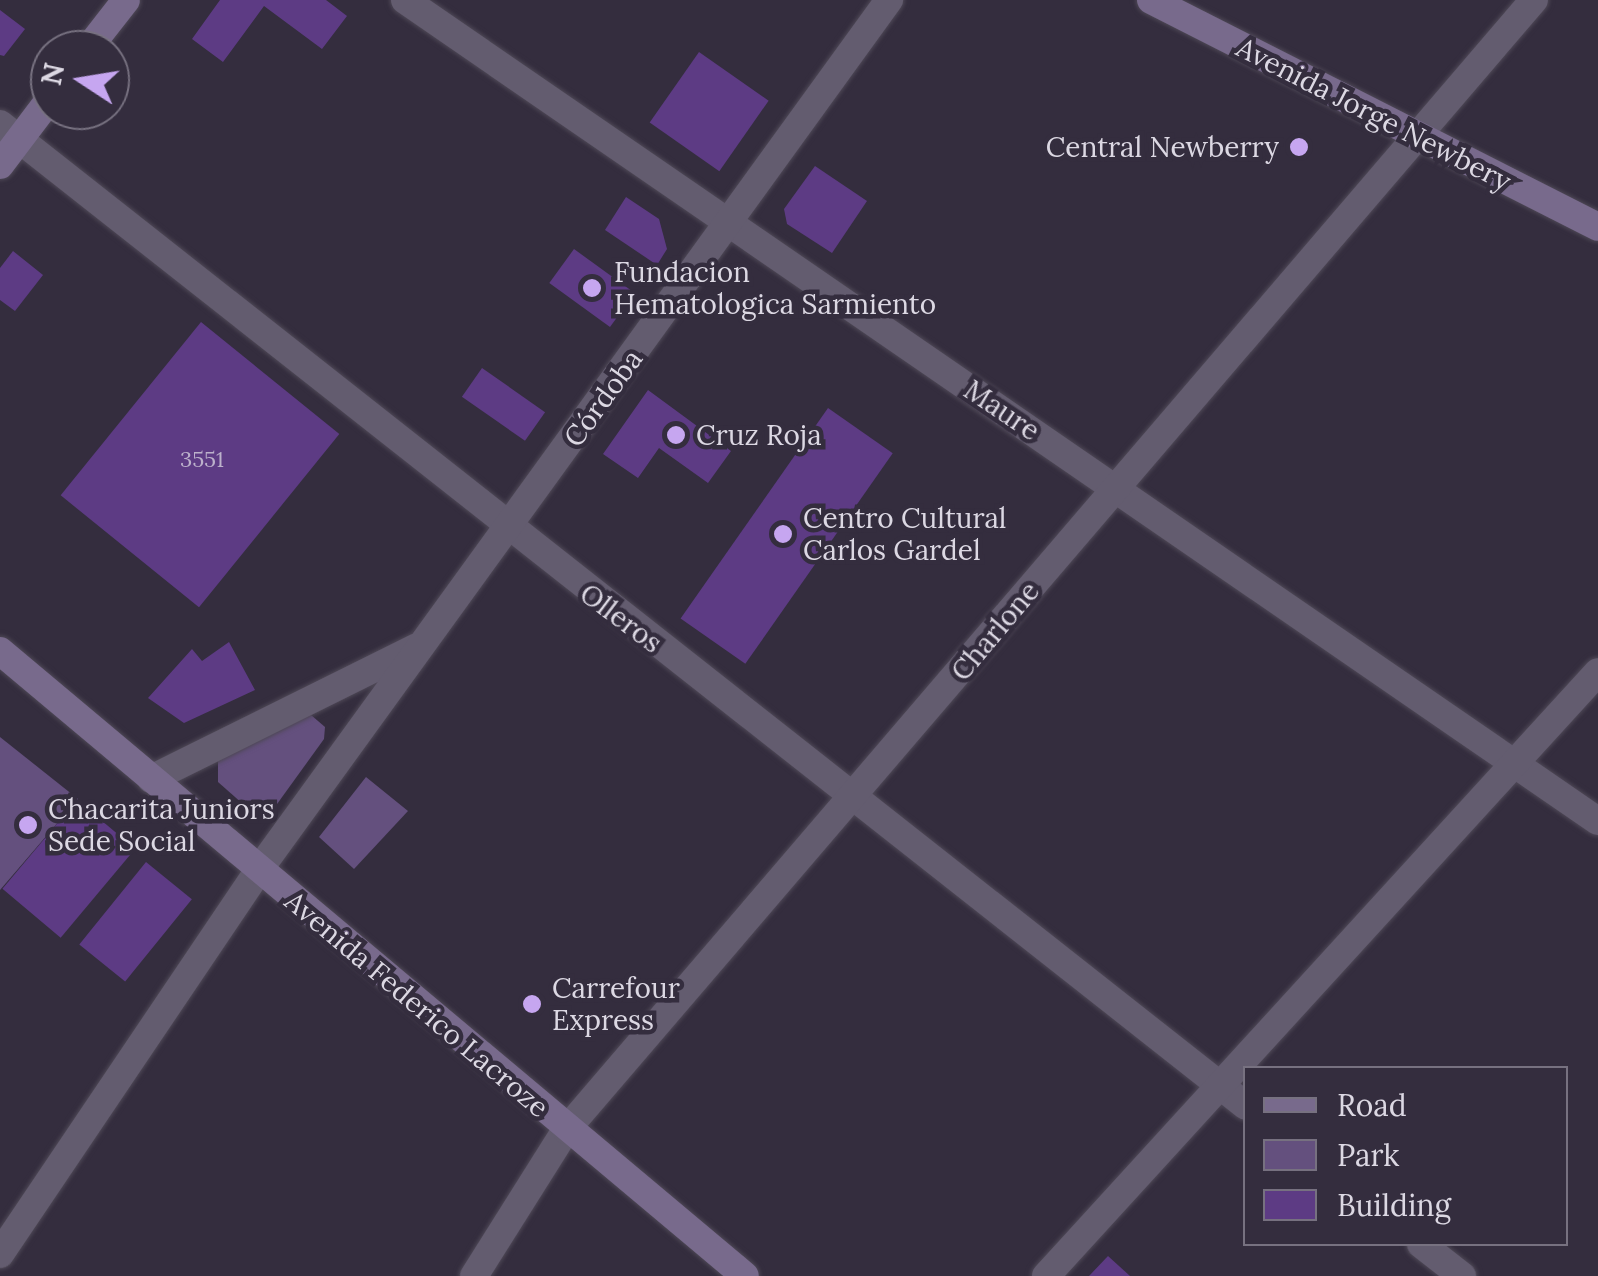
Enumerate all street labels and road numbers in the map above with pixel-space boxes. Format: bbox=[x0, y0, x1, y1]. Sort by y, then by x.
street label: Avenida Jorge Newbery bbox=[1231, 30, 1517, 198]
street label: Córdoba bbox=[557, 343, 649, 453]
street label: Maure bbox=[958, 373, 1046, 447]
street label: Charlone bbox=[944, 575, 1046, 687]
street label: Olleros bbox=[573, 576, 669, 660]
street label: Avenida Federico Lacroze bbox=[278, 884, 556, 1124]

